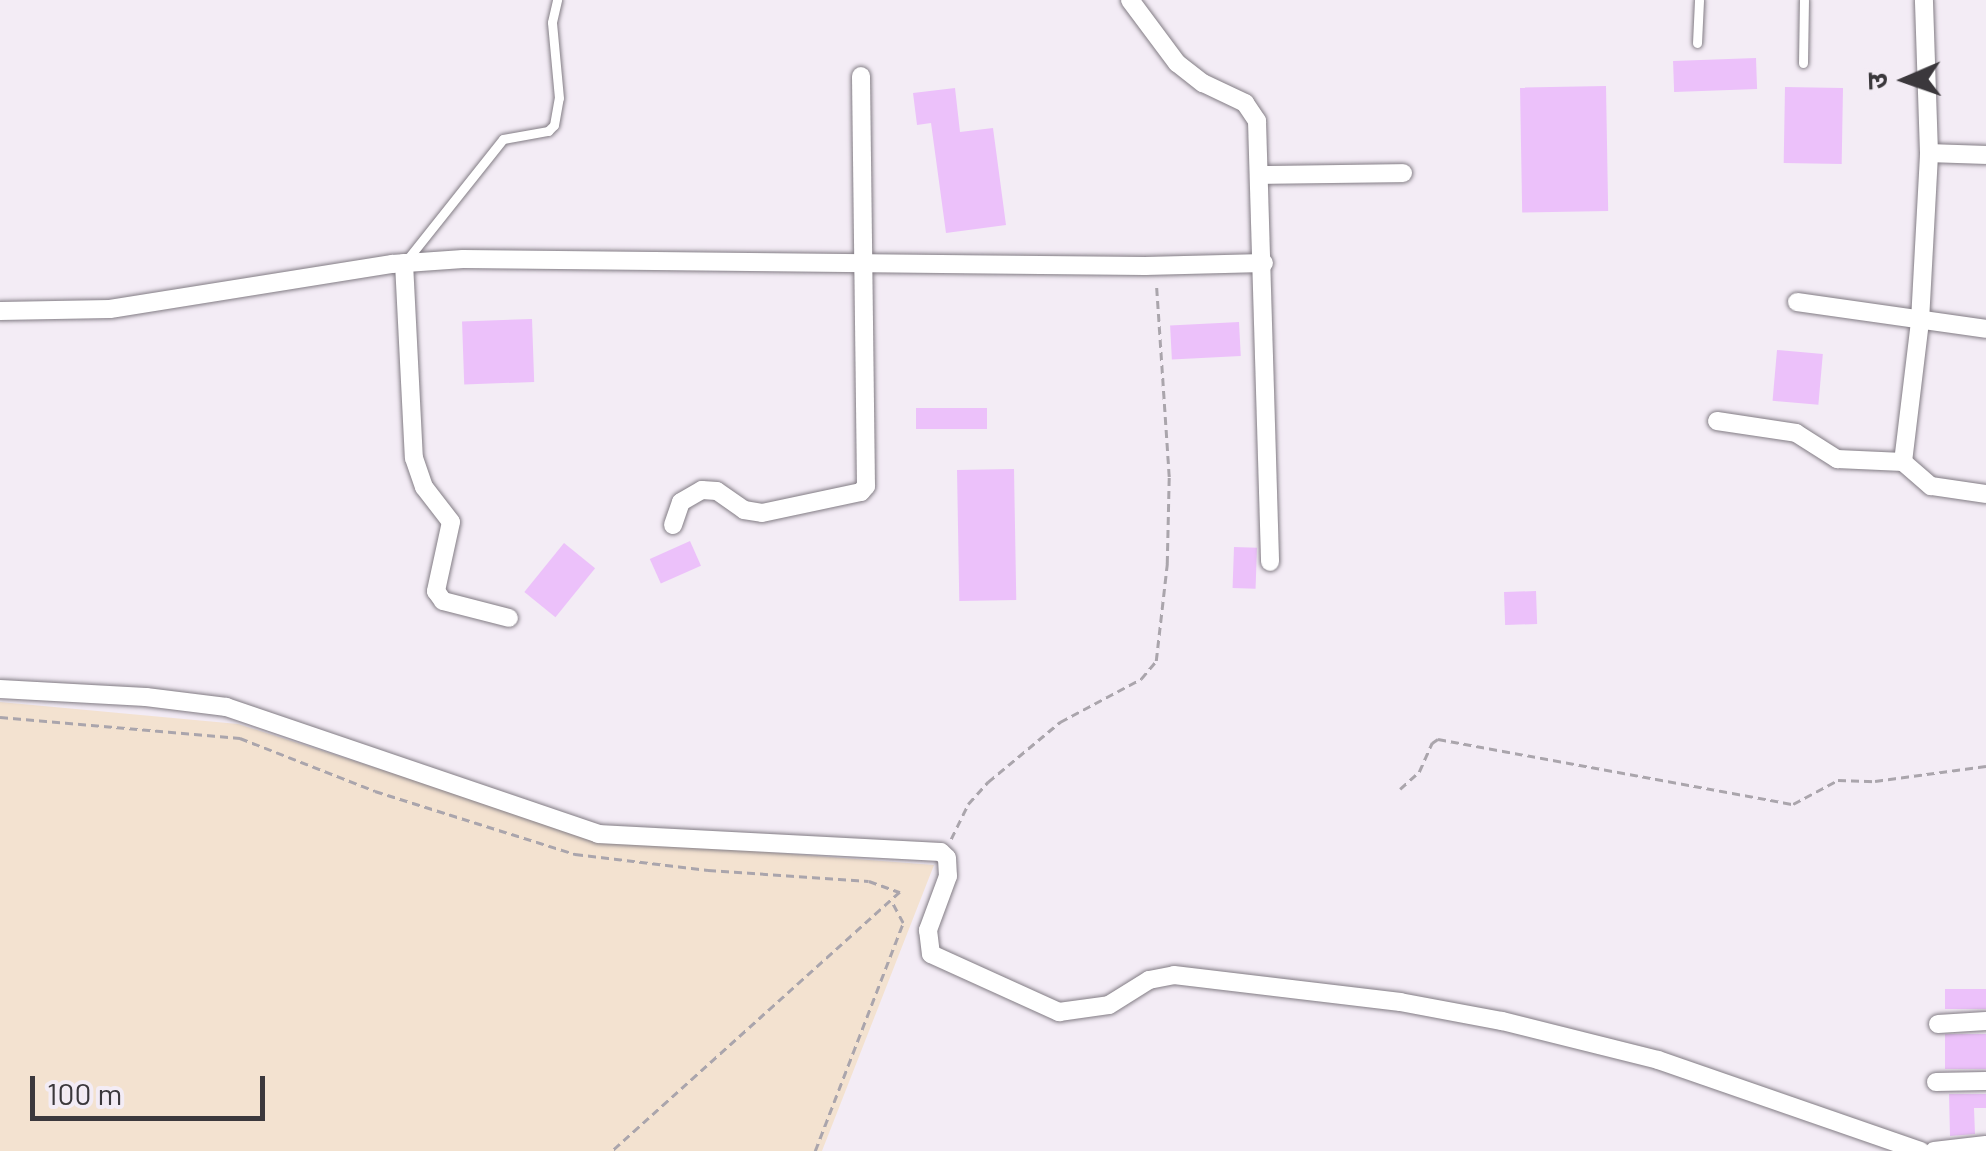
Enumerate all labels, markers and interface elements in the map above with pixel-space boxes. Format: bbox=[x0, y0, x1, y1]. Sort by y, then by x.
north arrow bbox=[1856, 30, 1956, 130]
text: उ bbox=[1859, 72, 1893, 90]
scale bar bbox=[35, 1056, 270, 1118]
text: 100 m bbox=[47, 1075, 122, 1111]

